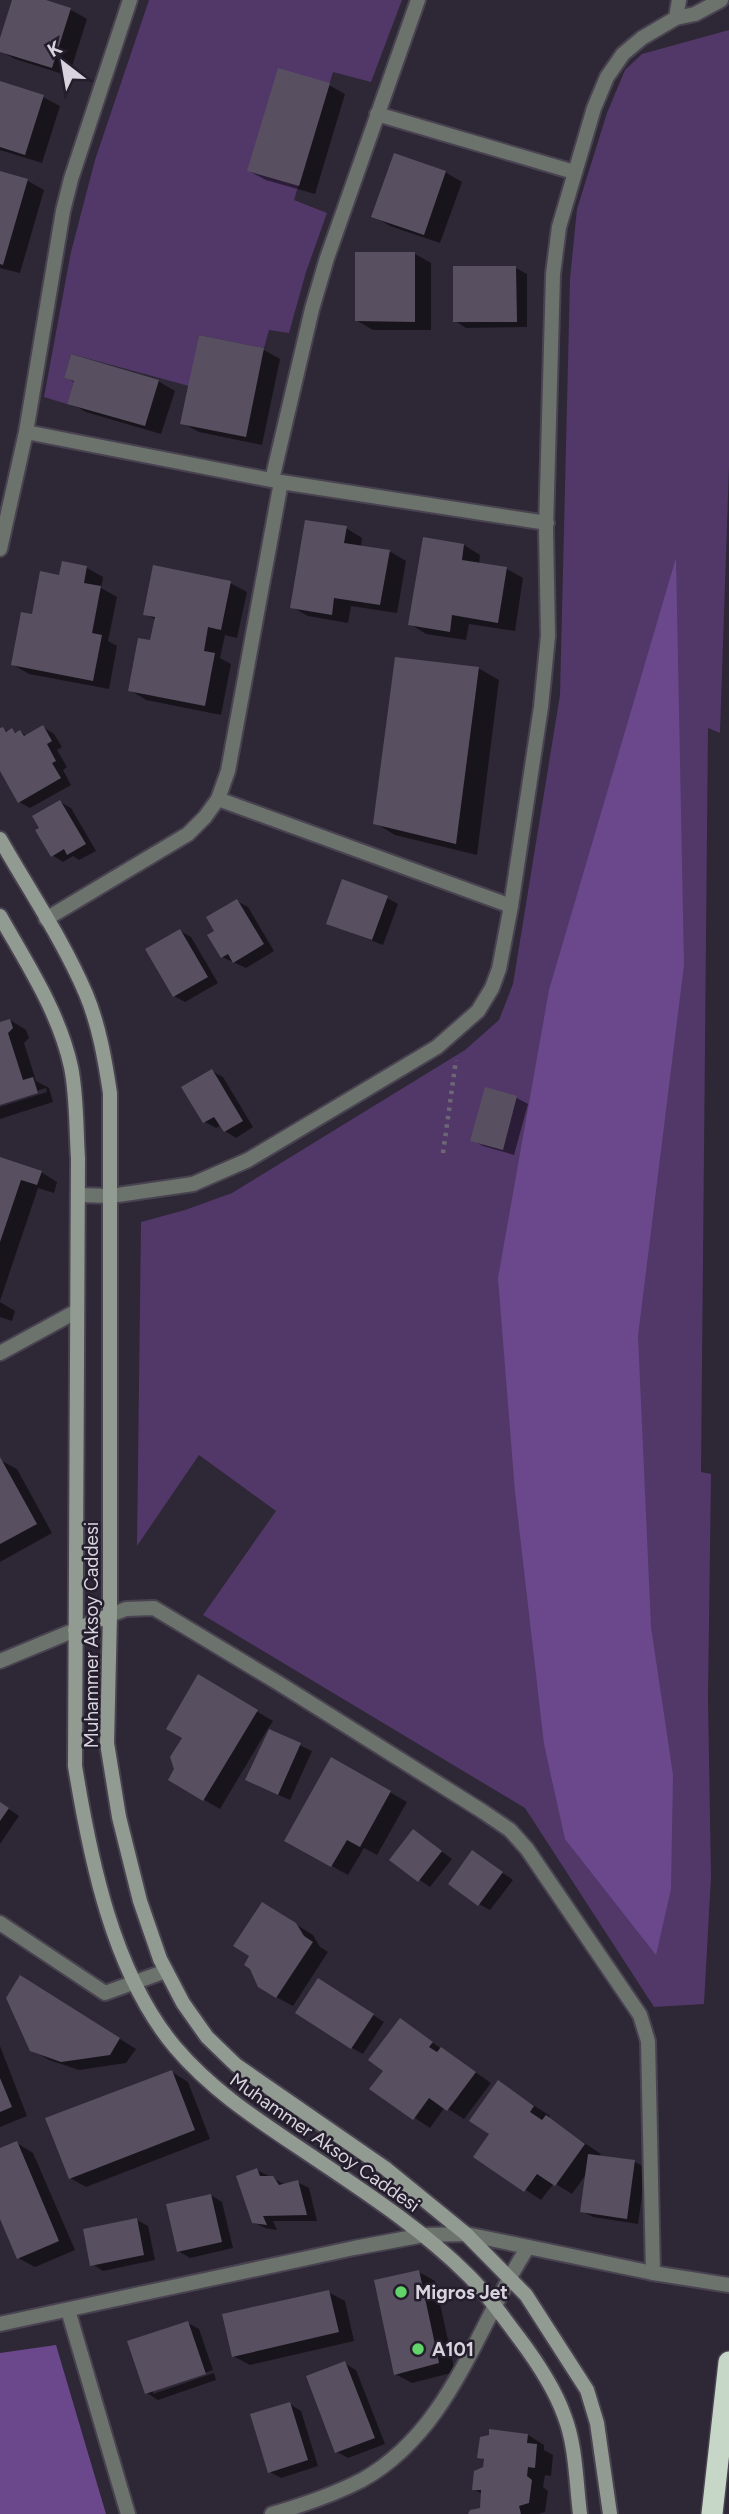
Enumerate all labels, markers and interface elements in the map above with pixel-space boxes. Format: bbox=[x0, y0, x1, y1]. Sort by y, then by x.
north arrow bbox=[28, 28, 98, 98]
text: K bbox=[43, 36, 66, 62]
street label: Muhammer Aksoy Caddesi bbox=[80, 1522, 103, 1748]
street label: Muhammer Aksoy Caddesi bbox=[225, 2068, 424, 2217]
place label: Migros Jet bbox=[415, 2281, 508, 2304]
marker: Migros Jet bbox=[393, 2284, 409, 2300]
place label: A101 bbox=[432, 2338, 474, 2361]
marker: A101 bbox=[410, 2341, 426, 2357]

